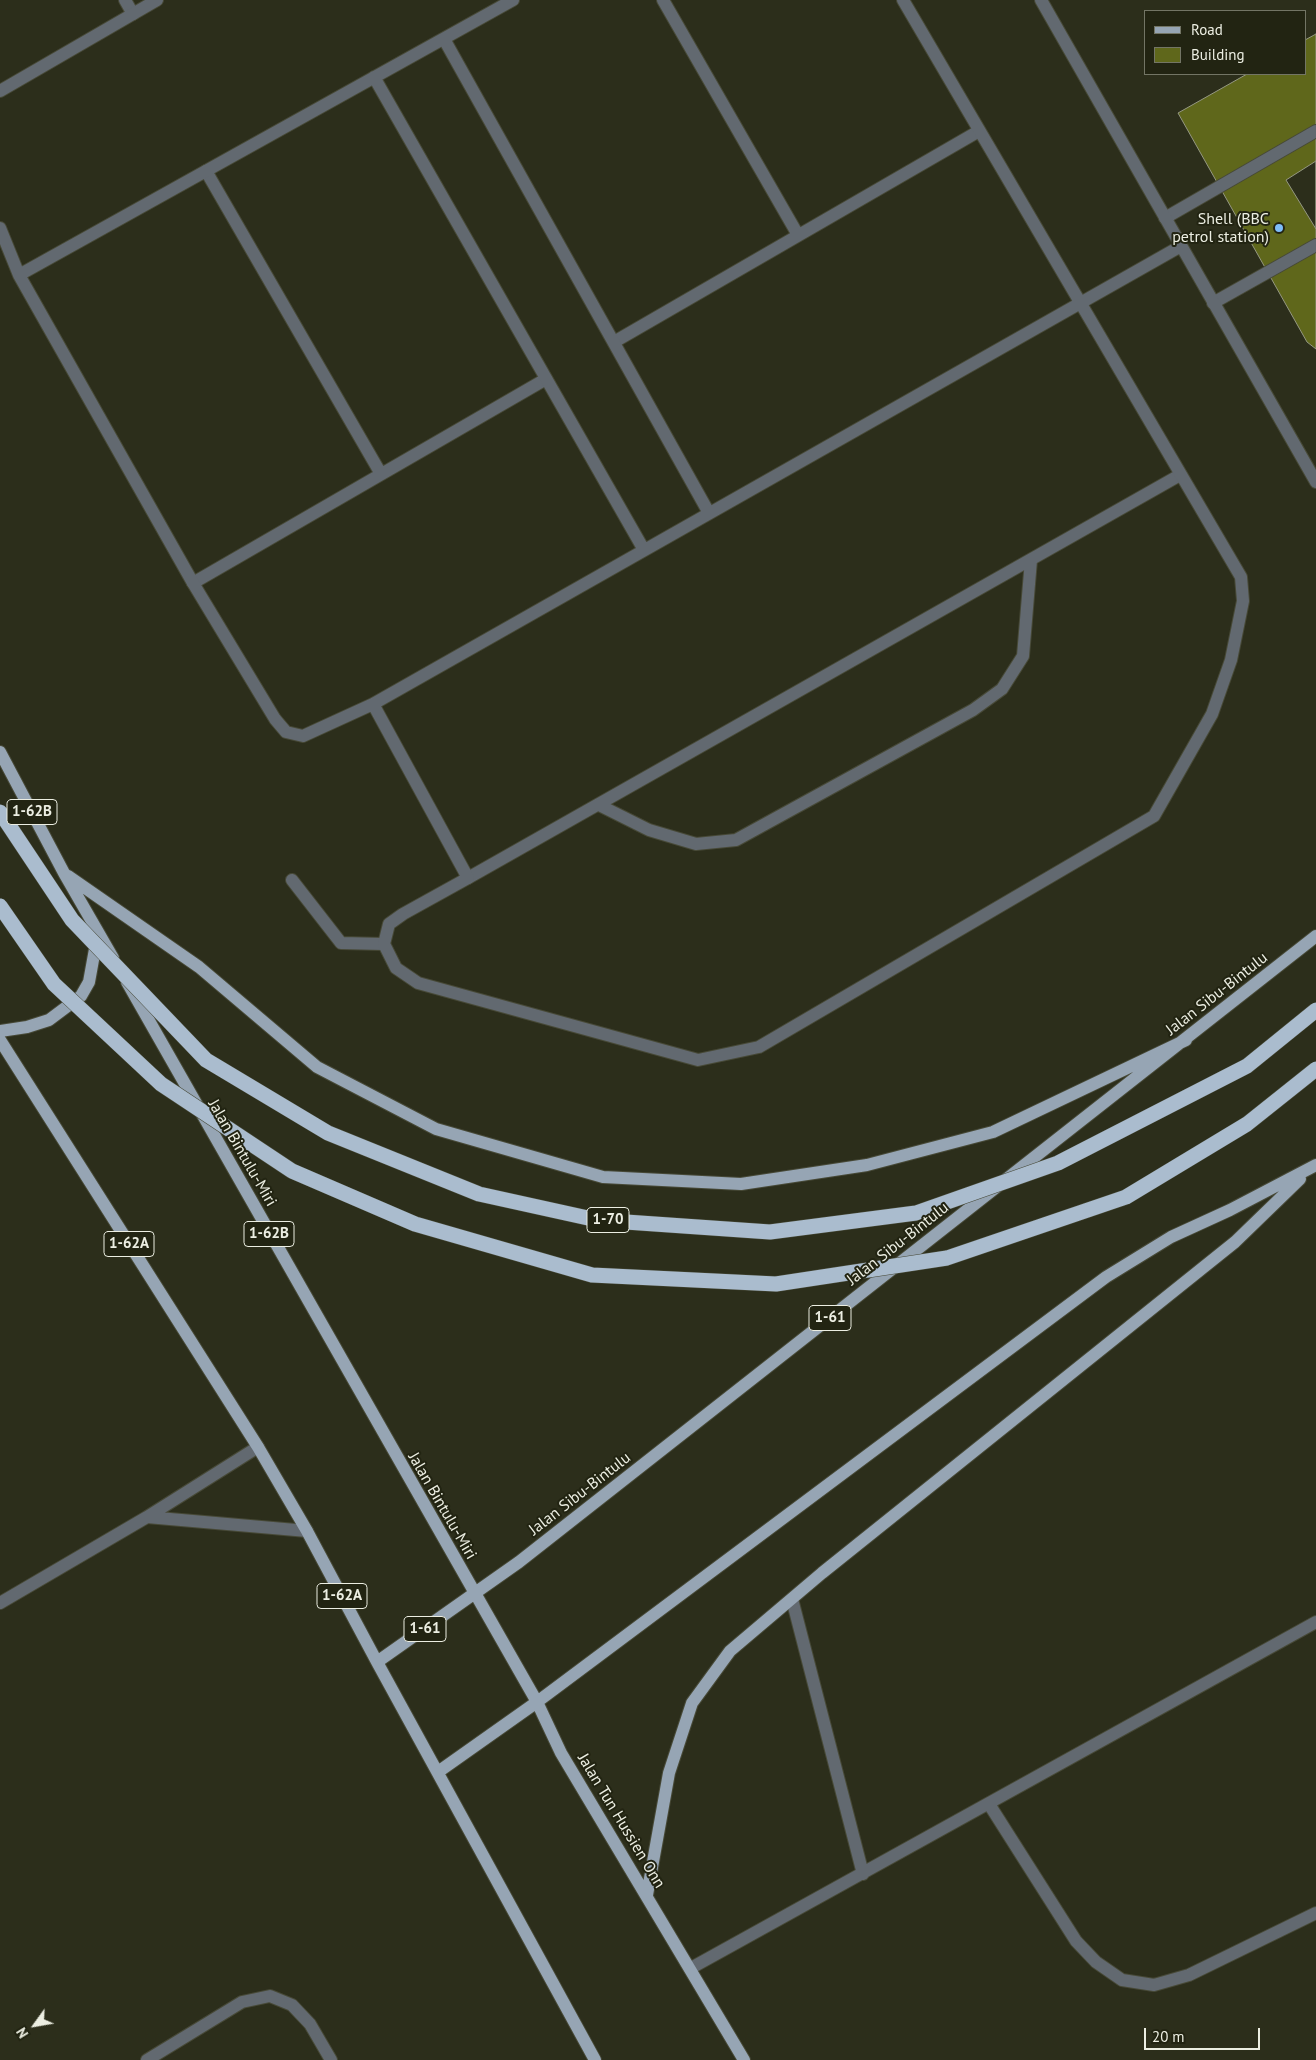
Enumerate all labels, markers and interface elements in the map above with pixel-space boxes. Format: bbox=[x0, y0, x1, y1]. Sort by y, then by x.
legend bbox=[1144, 10, 1306, 75]
text: Road bbox=[1191, 20, 1223, 39]
text: Building bbox=[1191, 45, 1245, 64]
place label: Shell (BBC petrol station) bbox=[1172, 209, 1269, 247]
marker: Shell (BBC petrol station) bbox=[1273, 222, 1285, 234]
road number: 1-62B bbox=[7, 800, 57, 824]
street label: Jalan Sibu-Bintulu bbox=[1162, 948, 1272, 1040]
street label: Jalan Bintulu-Miri bbox=[204, 1096, 280, 1210]
street label: Jalan Sibu-Bintulu bbox=[843, 1198, 953, 1290]
road number: 1-70 bbox=[587, 1208, 629, 1232]
road number: 1-62B bbox=[244, 1222, 294, 1246]
road number: 1-62A bbox=[104, 1232, 154, 1256]
road number: 1-61 bbox=[809, 1306, 851, 1330]
street label: Jalan Sibu-Bintulu bbox=[525, 1448, 635, 1540]
street label: Jalan Bintulu-Miri bbox=[404, 1449, 480, 1563]
road number: 1-62A bbox=[317, 1584, 367, 1608]
road number: 1-61 bbox=[404, 1616, 446, 1642]
street label: Jalan Tun Hussien Onn bbox=[573, 1750, 669, 1892]
north arrow bbox=[10, 2000, 60, 2050]
scale bar bbox=[1146, 2018, 1262, 2050]
text: N bbox=[12, 2024, 32, 2042]
text: 20 m bbox=[1152, 2027, 1185, 2046]

